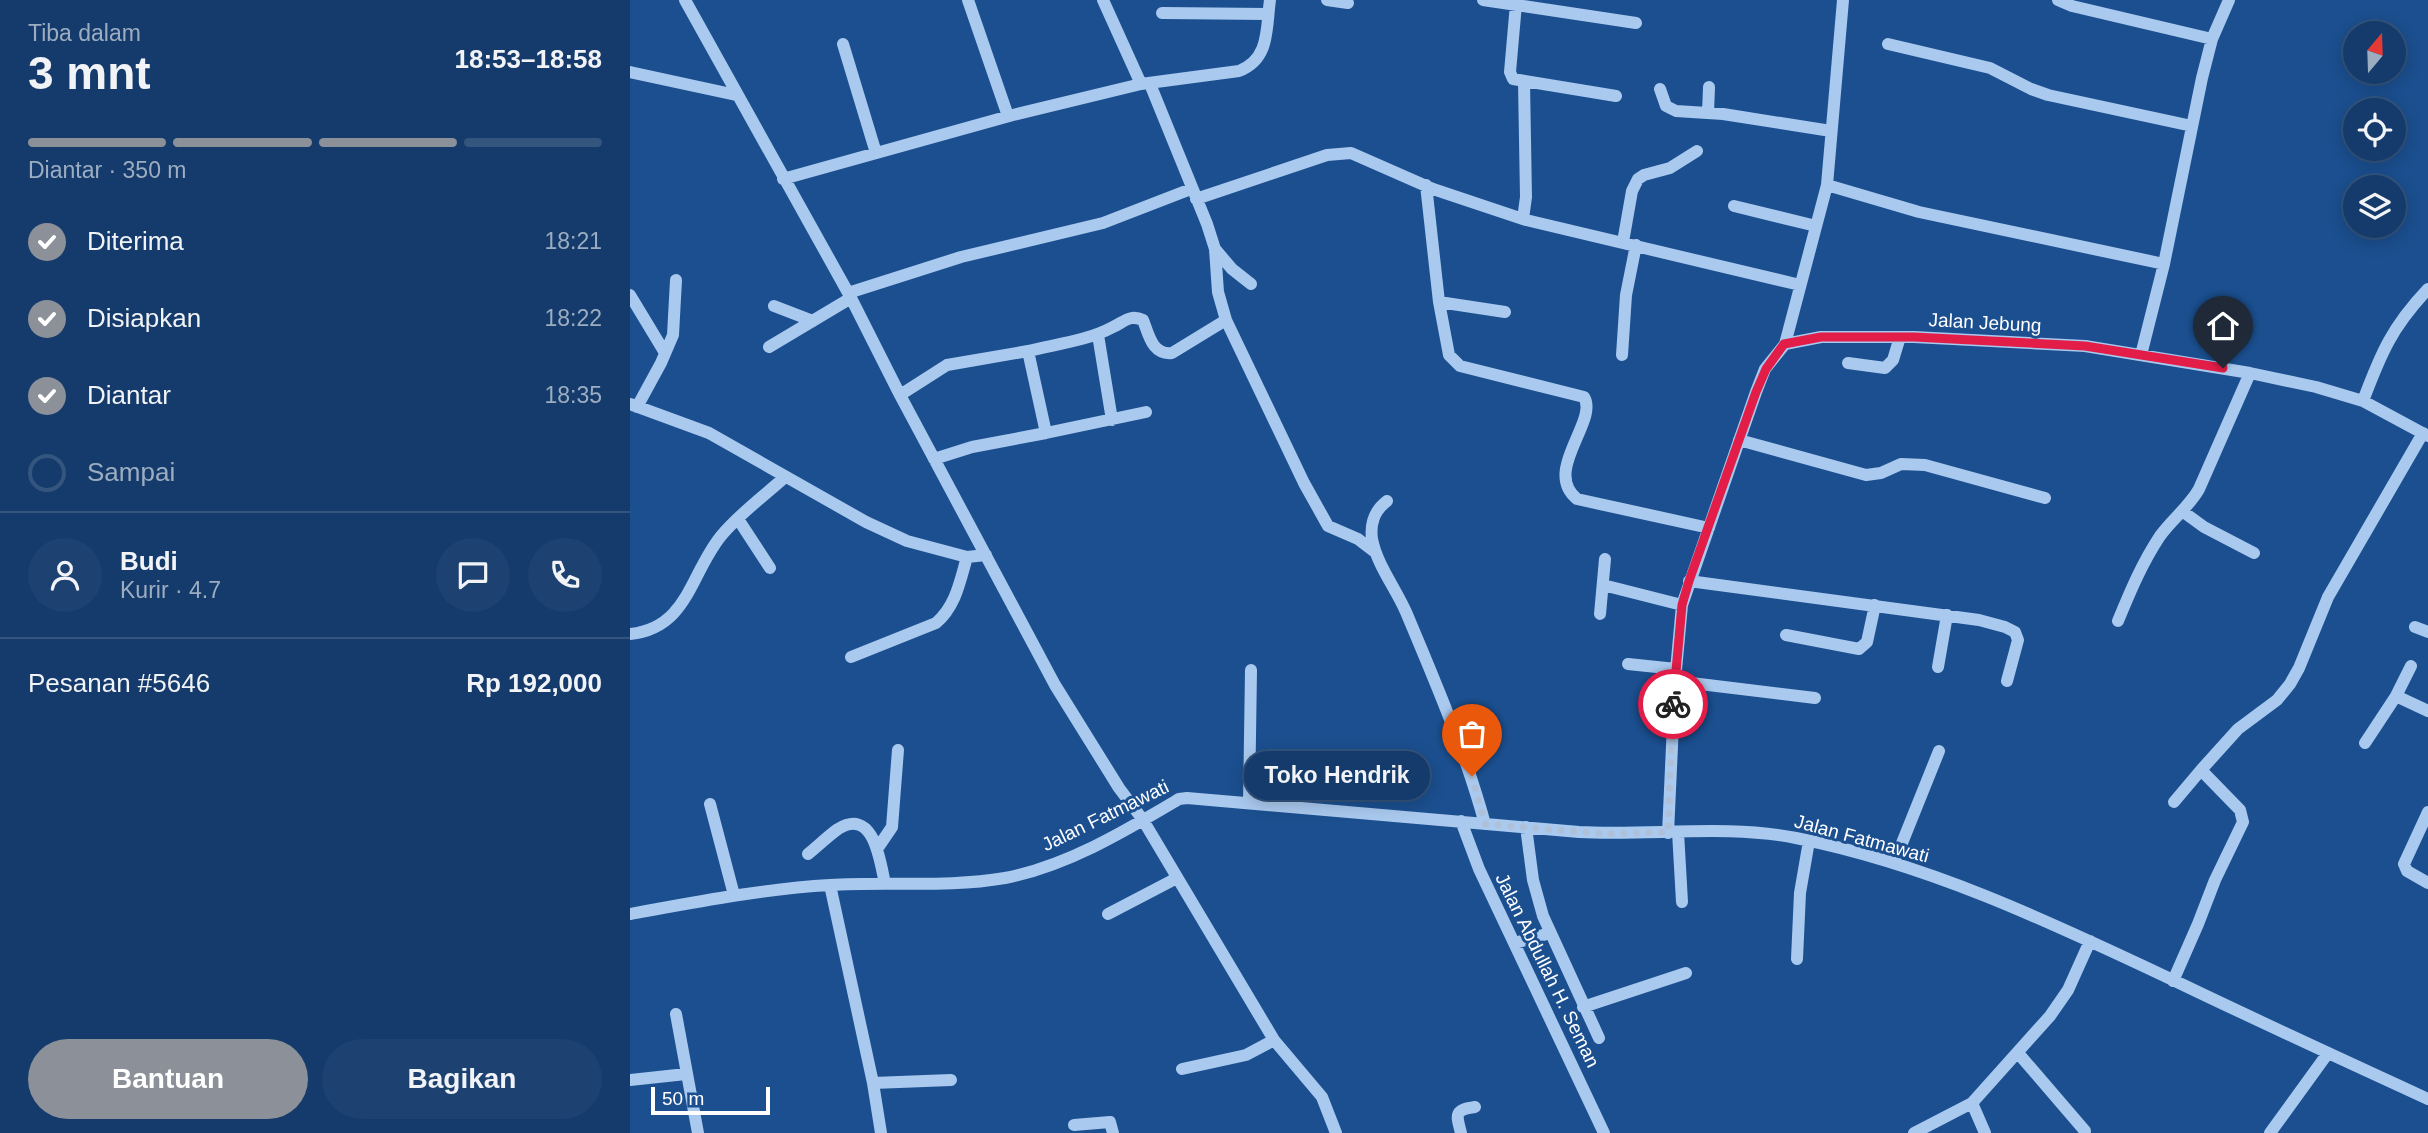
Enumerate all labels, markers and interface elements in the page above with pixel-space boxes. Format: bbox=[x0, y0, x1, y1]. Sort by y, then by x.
text: Tiba dalam bbox=[28, 20, 141, 46]
north arrow bbox=[2343, 21, 2406, 84]
map controls bbox=[2343, 21, 2406, 238]
text: 18:53–18:58 bbox=[455, 44, 602, 74]
text: 3 mnt bbox=[28, 47, 151, 99]
button: locate bbox=[2343, 98, 2406, 161]
text: Diantar · 350 m bbox=[28, 157, 187, 183]
button: layers bbox=[2343, 175, 2406, 238]
icon: check bbox=[28, 223, 66, 261]
text: Diterima bbox=[87, 226, 184, 256]
text: 18:21 bbox=[544, 228, 602, 254]
pin bbox=[2193, 296, 2253, 368]
icon: check bbox=[28, 300, 66, 338]
text: Disiapkan bbox=[87, 303, 201, 333]
text: 18:22 bbox=[544, 305, 602, 331]
icon: home bbox=[2204, 307, 2242, 345]
street label: Jalan Jebung bbox=[1928, 309, 2042, 336]
icon: check bbox=[28, 377, 66, 415]
text: Diantar bbox=[87, 380, 171, 410]
text: 18:35 bbox=[544, 382, 602, 408]
text: Sampai bbox=[87, 457, 175, 487]
button: person bbox=[28, 538, 102, 612]
button: chat bbox=[436, 538, 510, 612]
button: phone bbox=[528, 538, 602, 612]
text: Budi bbox=[120, 546, 178, 576]
text: Kurir · 4.7 bbox=[120, 577, 221, 603]
text: Pesanan #5646 bbox=[28, 668, 210, 698]
text: Rp 192,000 bbox=[466, 668, 602, 698]
courier bbox=[1638, 669, 1708, 739]
icon: bike bbox=[1654, 685, 1692, 723]
pin bbox=[1442, 704, 1502, 776]
icon: bag bbox=[1453, 715, 1491, 753]
callout: Toko Hendrik bbox=[1244, 752, 1430, 800]
text: Toko Hendrik bbox=[1264, 762, 1410, 788]
street label: Jalan Fatmawati bbox=[1038, 776, 1172, 855]
street label: Jalan Fatmawati bbox=[1792, 810, 1931, 867]
street label: Jalan Abdullah H. Seman bbox=[1491, 870, 1604, 1071]
button: Bantuan bbox=[28, 1039, 308, 1119]
button: Bagikan bbox=[322, 1039, 602, 1119]
scale bar bbox=[651, 1084, 770, 1116]
text: 50 m bbox=[662, 1088, 704, 1109]

